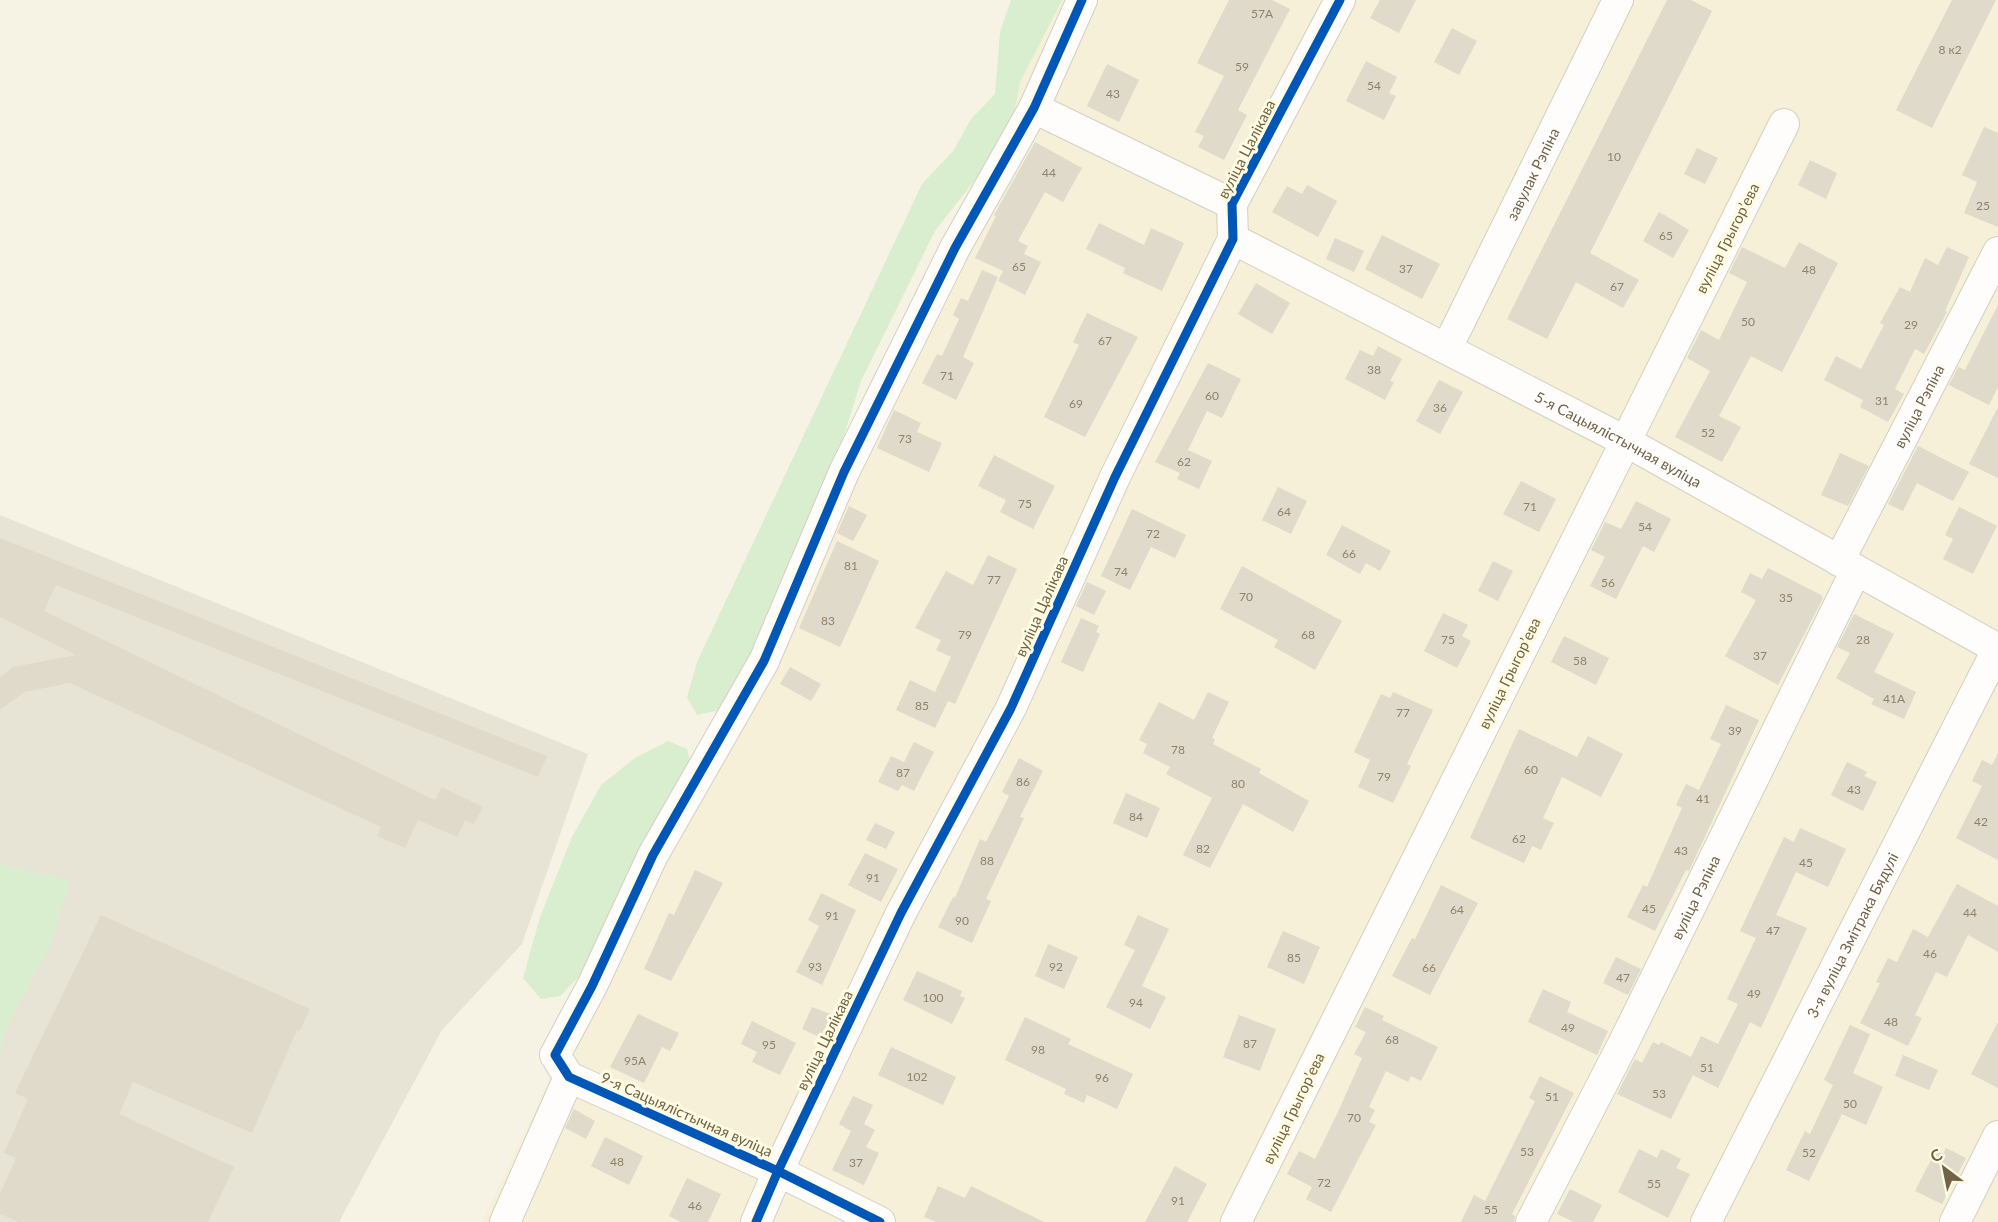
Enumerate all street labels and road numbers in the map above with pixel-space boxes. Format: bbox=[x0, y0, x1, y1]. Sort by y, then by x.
street label: вуліца Цалікава bbox=[1213, 97, 1279, 201]
street label: завулак Рэпіна bbox=[1502, 125, 1563, 223]
street label: вуліца Грыгорʼева bbox=[1691, 180, 1763, 296]
street label: вуліца Рэпіна bbox=[1890, 362, 1947, 451]
street label: 5-я Сацыялістычная вуліца bbox=[1532, 387, 1705, 491]
street label: вуліца Цалікава bbox=[1011, 553, 1071, 659]
street label: вуліца Грыгорʼева bbox=[1474, 615, 1544, 731]
street label: 3-я вуліца Змітрака Бядулі bbox=[1803, 849, 1901, 1021]
street label: вуліца Рэпіна bbox=[1667, 852, 1723, 942]
street label: вуліца Цалікава bbox=[792, 987, 856, 1093]
street label: вуліца Грыгорʼева bbox=[1258, 1050, 1328, 1166]
street label: 9-я Сацыялістычная вуліца bbox=[598, 1068, 776, 1160]

